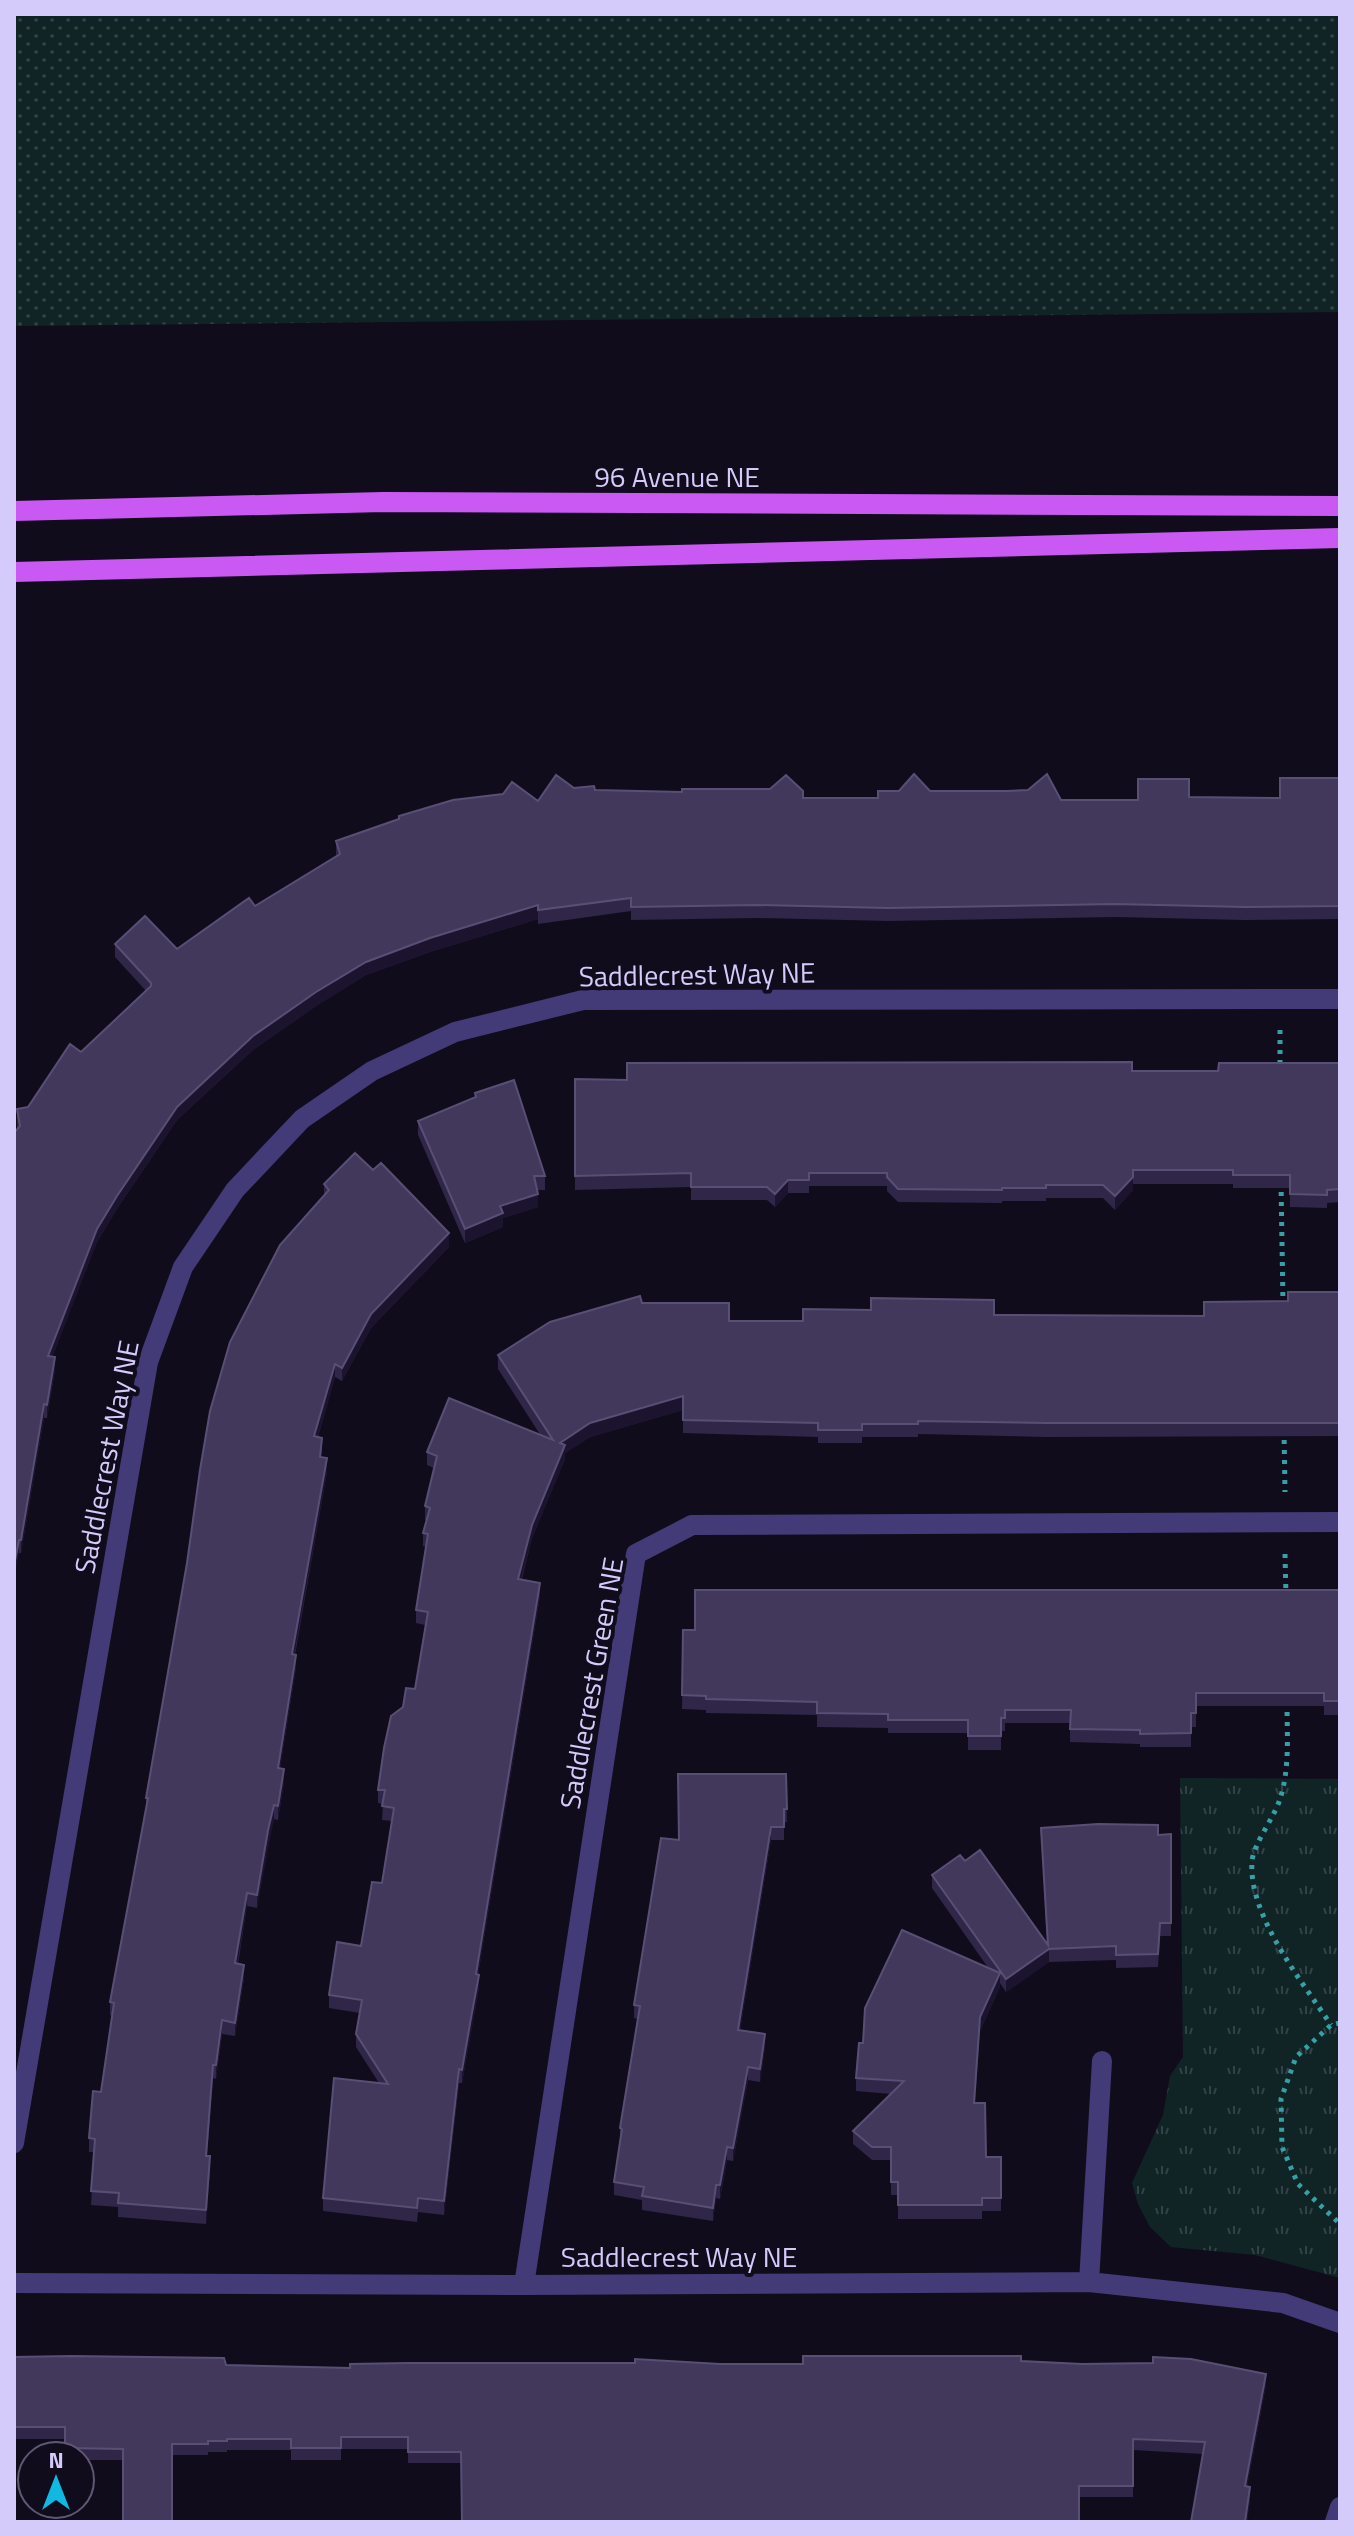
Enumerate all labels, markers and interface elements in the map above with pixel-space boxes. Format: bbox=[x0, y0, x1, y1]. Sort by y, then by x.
street label: 96 Avenue NE bbox=[594, 455, 760, 498]
street label: Saddlecrest Way NE bbox=[578, 950, 816, 998]
street label: Saddlecrest Way NE bbox=[62, 1337, 150, 1577]
street label: Saddlecrest Green NE bbox=[548, 1554, 634, 1812]
street label: Saddlecrest Way NE bbox=[561, 2235, 797, 2278]
north arrow bbox=[16, 2440, 96, 2520]
text: N bbox=[48, 2443, 64, 2477]

